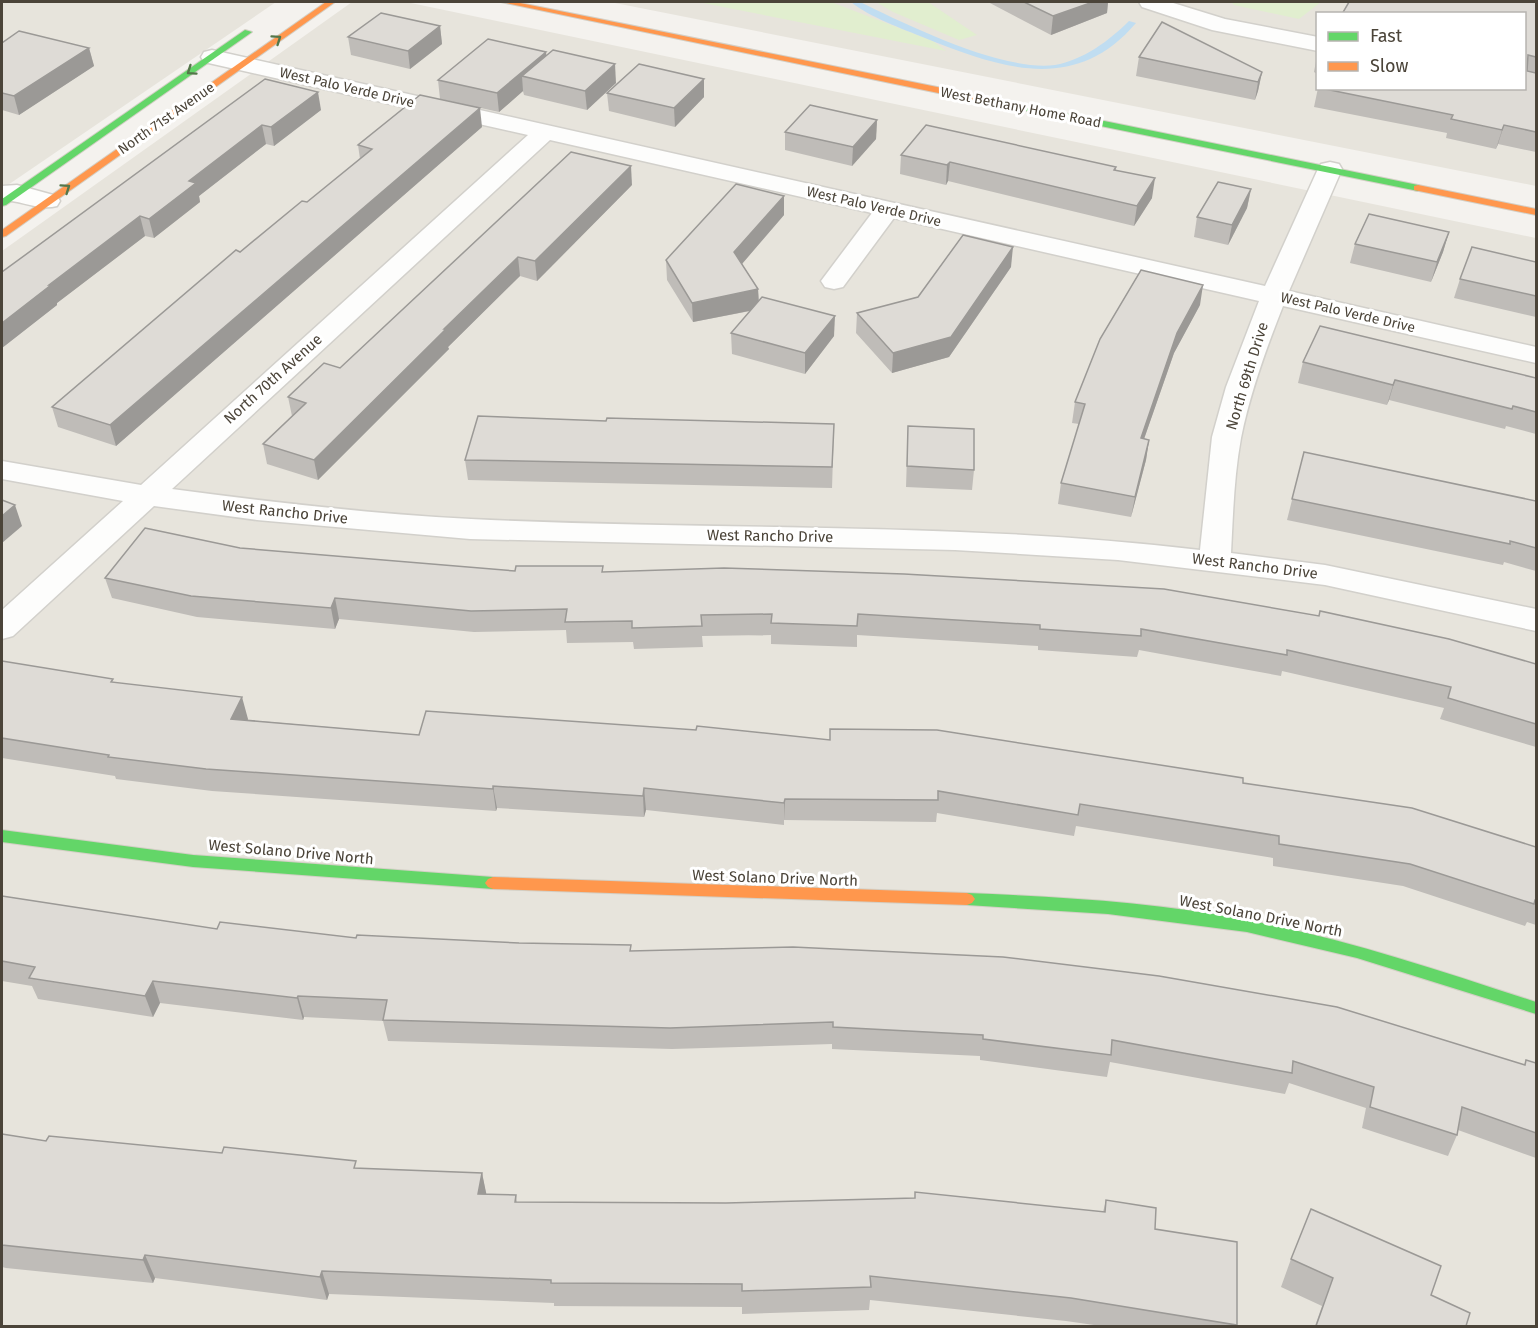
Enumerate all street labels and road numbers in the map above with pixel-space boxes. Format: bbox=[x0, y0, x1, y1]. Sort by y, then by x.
street label: West Palo Verde Drive bbox=[278, 64, 416, 111]
street label: North 71st Avenue bbox=[115, 79, 218, 158]
street label: West Bethany Home Road bbox=[939, 84, 1103, 131]
street label: West Palo Verde Drive bbox=[805, 183, 943, 230]
street label: West Palo Verde Drive bbox=[1279, 289, 1417, 336]
street label: North 69th Drive bbox=[1222, 320, 1272, 432]
street label: North 70th Avenue bbox=[220, 330, 326, 428]
street label: West Rancho Drive bbox=[221, 496, 349, 528]
street label: West Rancho Drive bbox=[707, 526, 833, 546]
street label: West Rancho Drive bbox=[1191, 549, 1319, 583]
street label: West Solano Drive North bbox=[208, 836, 374, 868]
street label: West Solano Drive North bbox=[692, 866, 858, 890]
street label: West Solano Drive North bbox=[1178, 891, 1344, 941]

